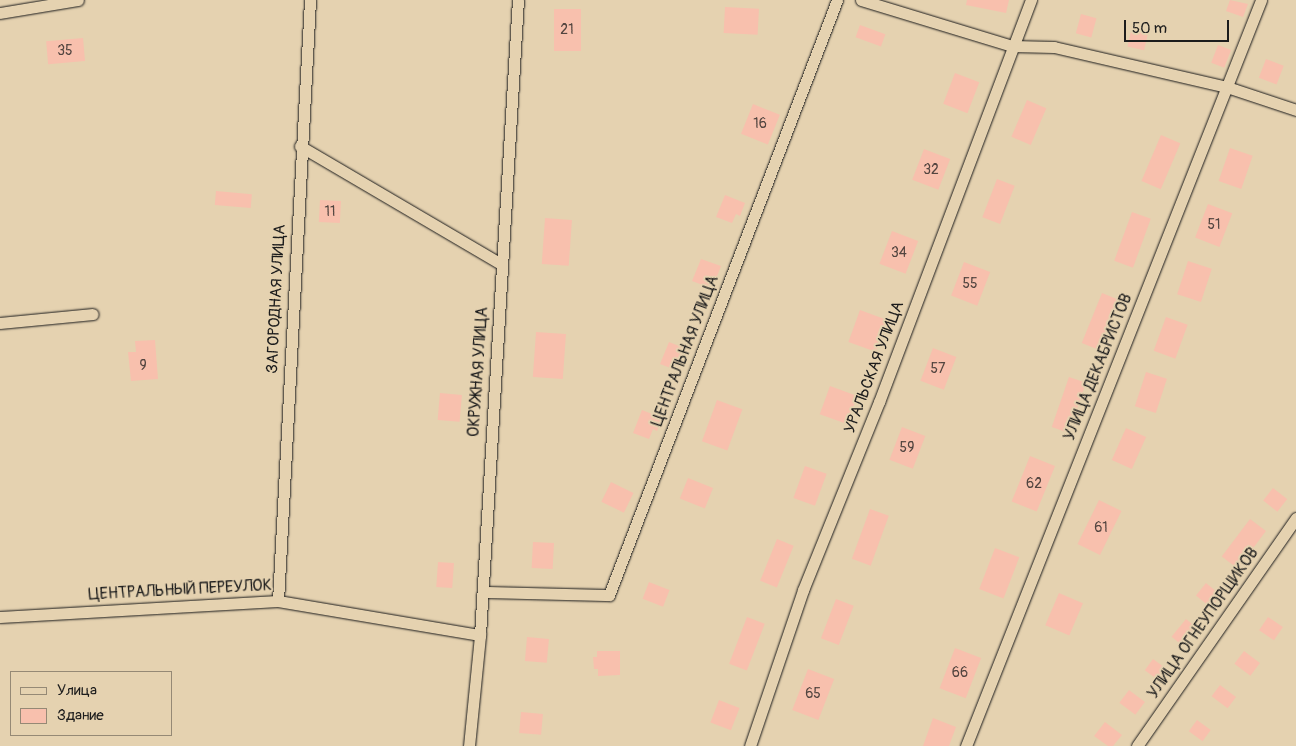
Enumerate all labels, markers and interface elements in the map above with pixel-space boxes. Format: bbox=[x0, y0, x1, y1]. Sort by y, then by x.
scale bar bbox=[1126, 10, 1231, 42]
text: 50 m bbox=[1132, 19, 1167, 38]
house number: 21 bbox=[560, 22, 574, 38]
house number: 35 bbox=[57, 43, 73, 59]
house number: 16 bbox=[753, 116, 767, 132]
house number: 32 bbox=[923, 162, 939, 178]
house number: 11 bbox=[325, 204, 335, 220]
house number: 51 bbox=[1207, 217, 1221, 233]
street label: ЗАГОРОДНАЯ УЛИЦА bbox=[263, 224, 289, 374]
house number: 34 bbox=[891, 245, 907, 261]
street label: ЦЕНТРАЛЬНАЯ УЛИЦА bbox=[647, 273, 723, 429]
house number: 55 bbox=[962, 276, 978, 292]
street label: УЛИЦА ДЕКАБРИСТОВ bbox=[1060, 291, 1136, 443]
street label: УРАЛЬСКАЯ УЛИЦА bbox=[840, 298, 908, 436]
street label: ОКРУЖНАЯ УЛИЦА bbox=[464, 306, 492, 438]
house number: 9 bbox=[139, 358, 147, 374]
house number: 57 bbox=[931, 361, 945, 377]
house number: 59 bbox=[900, 440, 914, 456]
house number: 62 bbox=[1026, 476, 1042, 492]
house number: 61 bbox=[1094, 520, 1108, 536]
street label: УЛИЦА ОГНЕУПОРЩИКОВ bbox=[1144, 544, 1262, 702]
street label: ЦЕНТРАЛЬНЫЙ ПЕРЕУЛОК bbox=[88, 576, 272, 604]
house number: 66 bbox=[952, 665, 968, 681]
legend bbox=[10, 671, 172, 736]
text: Улица bbox=[57, 681, 97, 700]
house number: 65 bbox=[805, 686, 821, 702]
text: Здание bbox=[57, 706, 104, 725]

